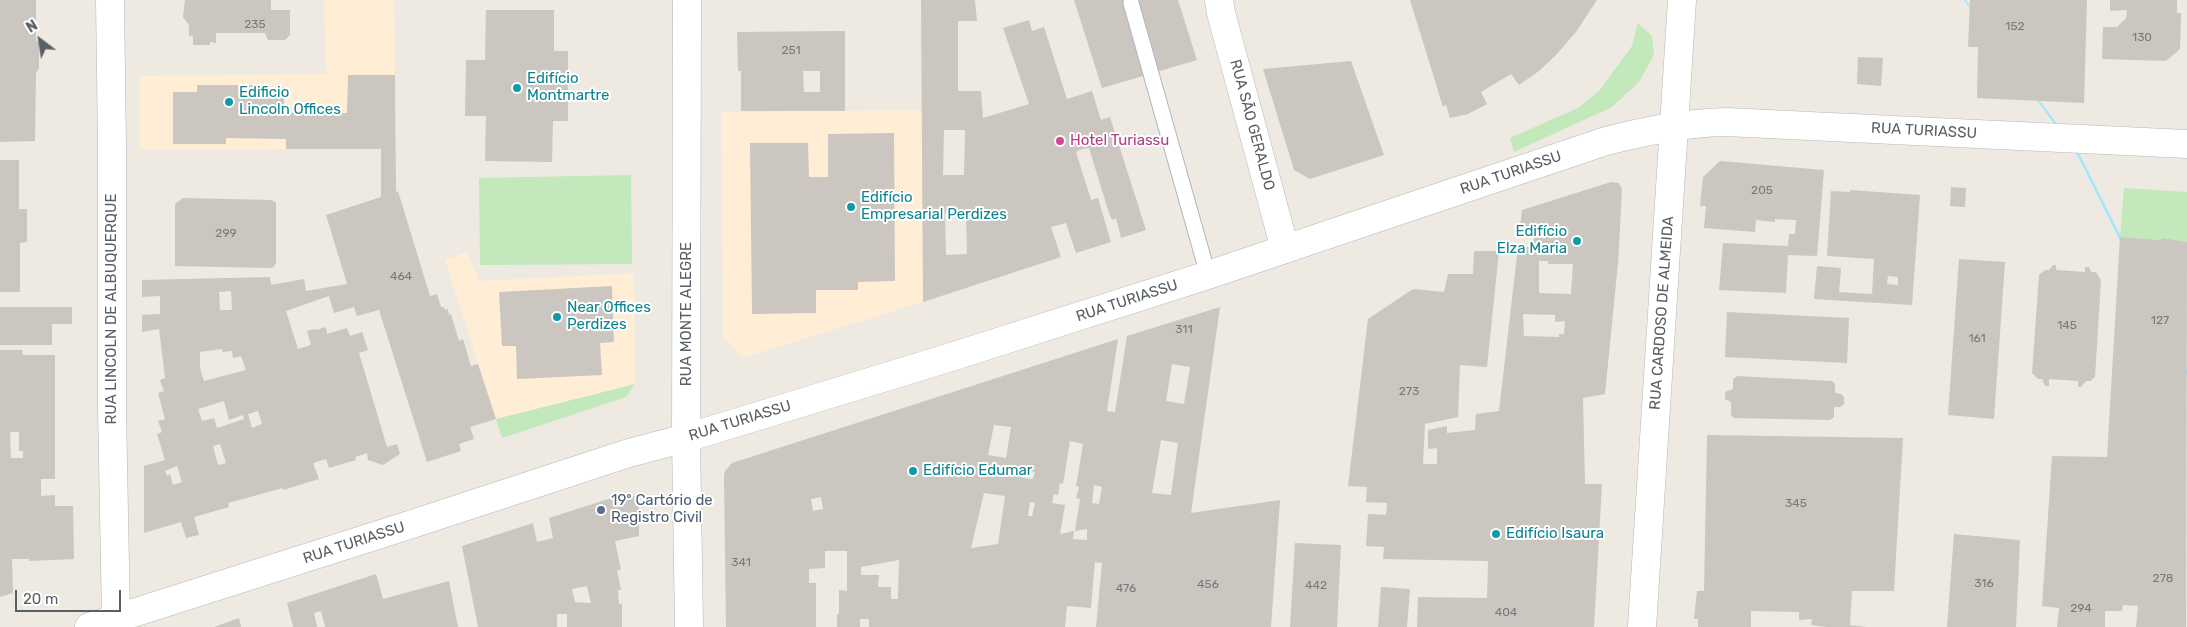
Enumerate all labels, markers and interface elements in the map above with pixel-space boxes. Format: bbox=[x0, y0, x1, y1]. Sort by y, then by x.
north arrow bbox=[15, 15, 65, 65]
text: N bbox=[23, 17, 41, 37]
house number: 235 bbox=[244, 18, 266, 32]
house number: 152 bbox=[2005, 20, 2025, 34]
house number: 130 bbox=[2132, 31, 2152, 45]
house number: 251 bbox=[781, 44, 801, 58]
street label: RUA SÃO GERALDO bbox=[1226, 58, 1278, 192]
place label: Edifício Montmartre bbox=[527, 70, 609, 105]
marker: Edifício Montmartre bbox=[511, 82, 523, 94]
place label: Edificio Lincoln Offices bbox=[239, 84, 341, 119]
marker: Edificio Lincoln Offices bbox=[223, 96, 235, 108]
street label: RUA TURIASSU bbox=[1871, 119, 1977, 143]
place label: Hotel Turiassu bbox=[1070, 132, 1169, 150]
marker: Hotel Turiassu bbox=[1054, 135, 1066, 147]
street label: RUA TURIASSU bbox=[1458, 147, 1564, 199]
house number: 205 bbox=[1751, 184, 1773, 198]
place label: Edifício Empresarial Perdizes bbox=[861, 189, 1007, 224]
street label: RUA LINCOLN DE ALBUQUERQUE bbox=[103, 194, 121, 424]
marker: Edifício Empresarial Perdizes bbox=[845, 201, 857, 213]
street label: RUA CARDOSO DE ALMEIDA bbox=[1646, 216, 1678, 410]
place label: Edifício Elza Maria bbox=[1497, 223, 1567, 258]
house number: 299 bbox=[215, 227, 237, 241]
marker: Edifício Elza Maria bbox=[1571, 235, 1583, 247]
street label: RUA MONTE ALEGRE bbox=[678, 242, 696, 386]
house number: 464 bbox=[390, 270, 412, 284]
street label: RUA TURIASSU bbox=[1074, 276, 1180, 326]
place label: Near Offices Perdizes bbox=[567, 299, 651, 334]
marker: Near Offices Perdizes bbox=[551, 311, 563, 323]
house number: 127 bbox=[2151, 314, 2169, 328]
house number: 145 bbox=[2057, 319, 2077, 333]
house number: 311 bbox=[1175, 323, 1193, 337]
house number: 161 bbox=[1968, 332, 1986, 346]
house number: 273 bbox=[1399, 385, 1419, 399]
street label: RUA TURIASSU bbox=[687, 397, 793, 445]
place label: Edifício Edumar bbox=[923, 462, 1033, 480]
marker: Edifício Edumar bbox=[907, 465, 919, 477]
place label: 19º Cartório de Registro Civil bbox=[611, 492, 713, 527]
house number: 345 bbox=[1785, 497, 1807, 511]
marker: 19º Cartório de Registro Civil bbox=[595, 504, 607, 516]
street label: RUA TURIASSU bbox=[301, 518, 407, 568]
place label: Edifício Isaura bbox=[1506, 525, 1604, 543]
marker: Edifício Isaura bbox=[1490, 528, 1502, 540]
house number: 341 bbox=[731, 556, 751, 570]
house number: 278 bbox=[2153, 572, 2173, 586]
house number: 316 bbox=[1974, 577, 1994, 591]
house number: 456 bbox=[1197, 578, 1219, 592]
house number: 442 bbox=[1305, 579, 1327, 593]
scale bar bbox=[18, 580, 124, 612]
house number: 476 bbox=[1116, 582, 1136, 596]
text: 20 m bbox=[23, 590, 58, 608]
house number: 294 bbox=[2070, 602, 2092, 616]
house number: 404 bbox=[1495, 606, 1517, 620]

